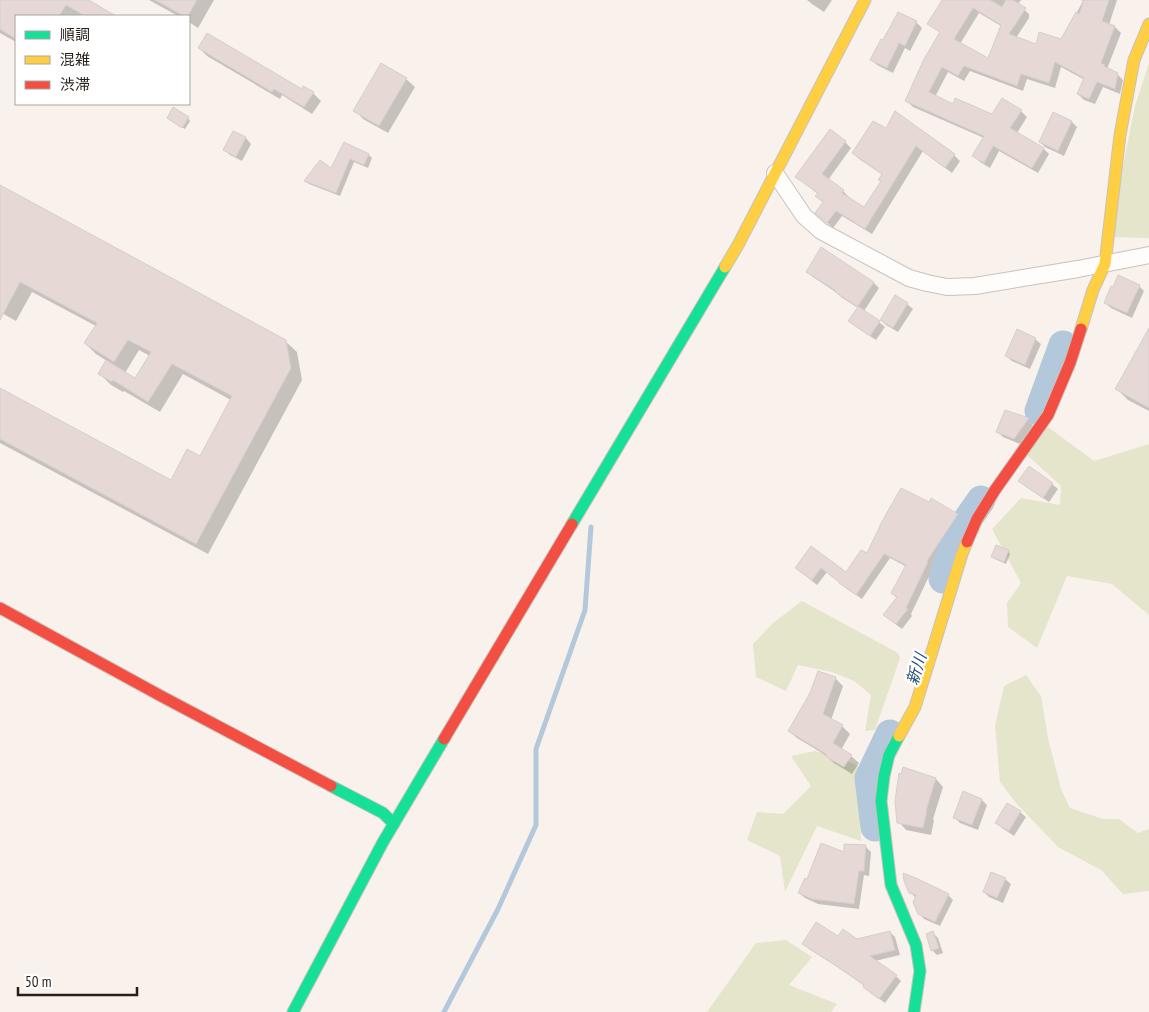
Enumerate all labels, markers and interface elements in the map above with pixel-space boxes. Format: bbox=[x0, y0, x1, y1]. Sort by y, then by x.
legend bbox=[15, 15, 190, 105]
text: 順調 bbox=[60, 25, 90, 44]
text: 混雑 bbox=[60, 50, 90, 69]
text: 渋滞 bbox=[60, 75, 90, 94]
water label: 新川 bbox=[902, 649, 931, 687]
scale bar bbox=[18, 964, 136, 996]
text: 50 m bbox=[25, 972, 51, 991]

